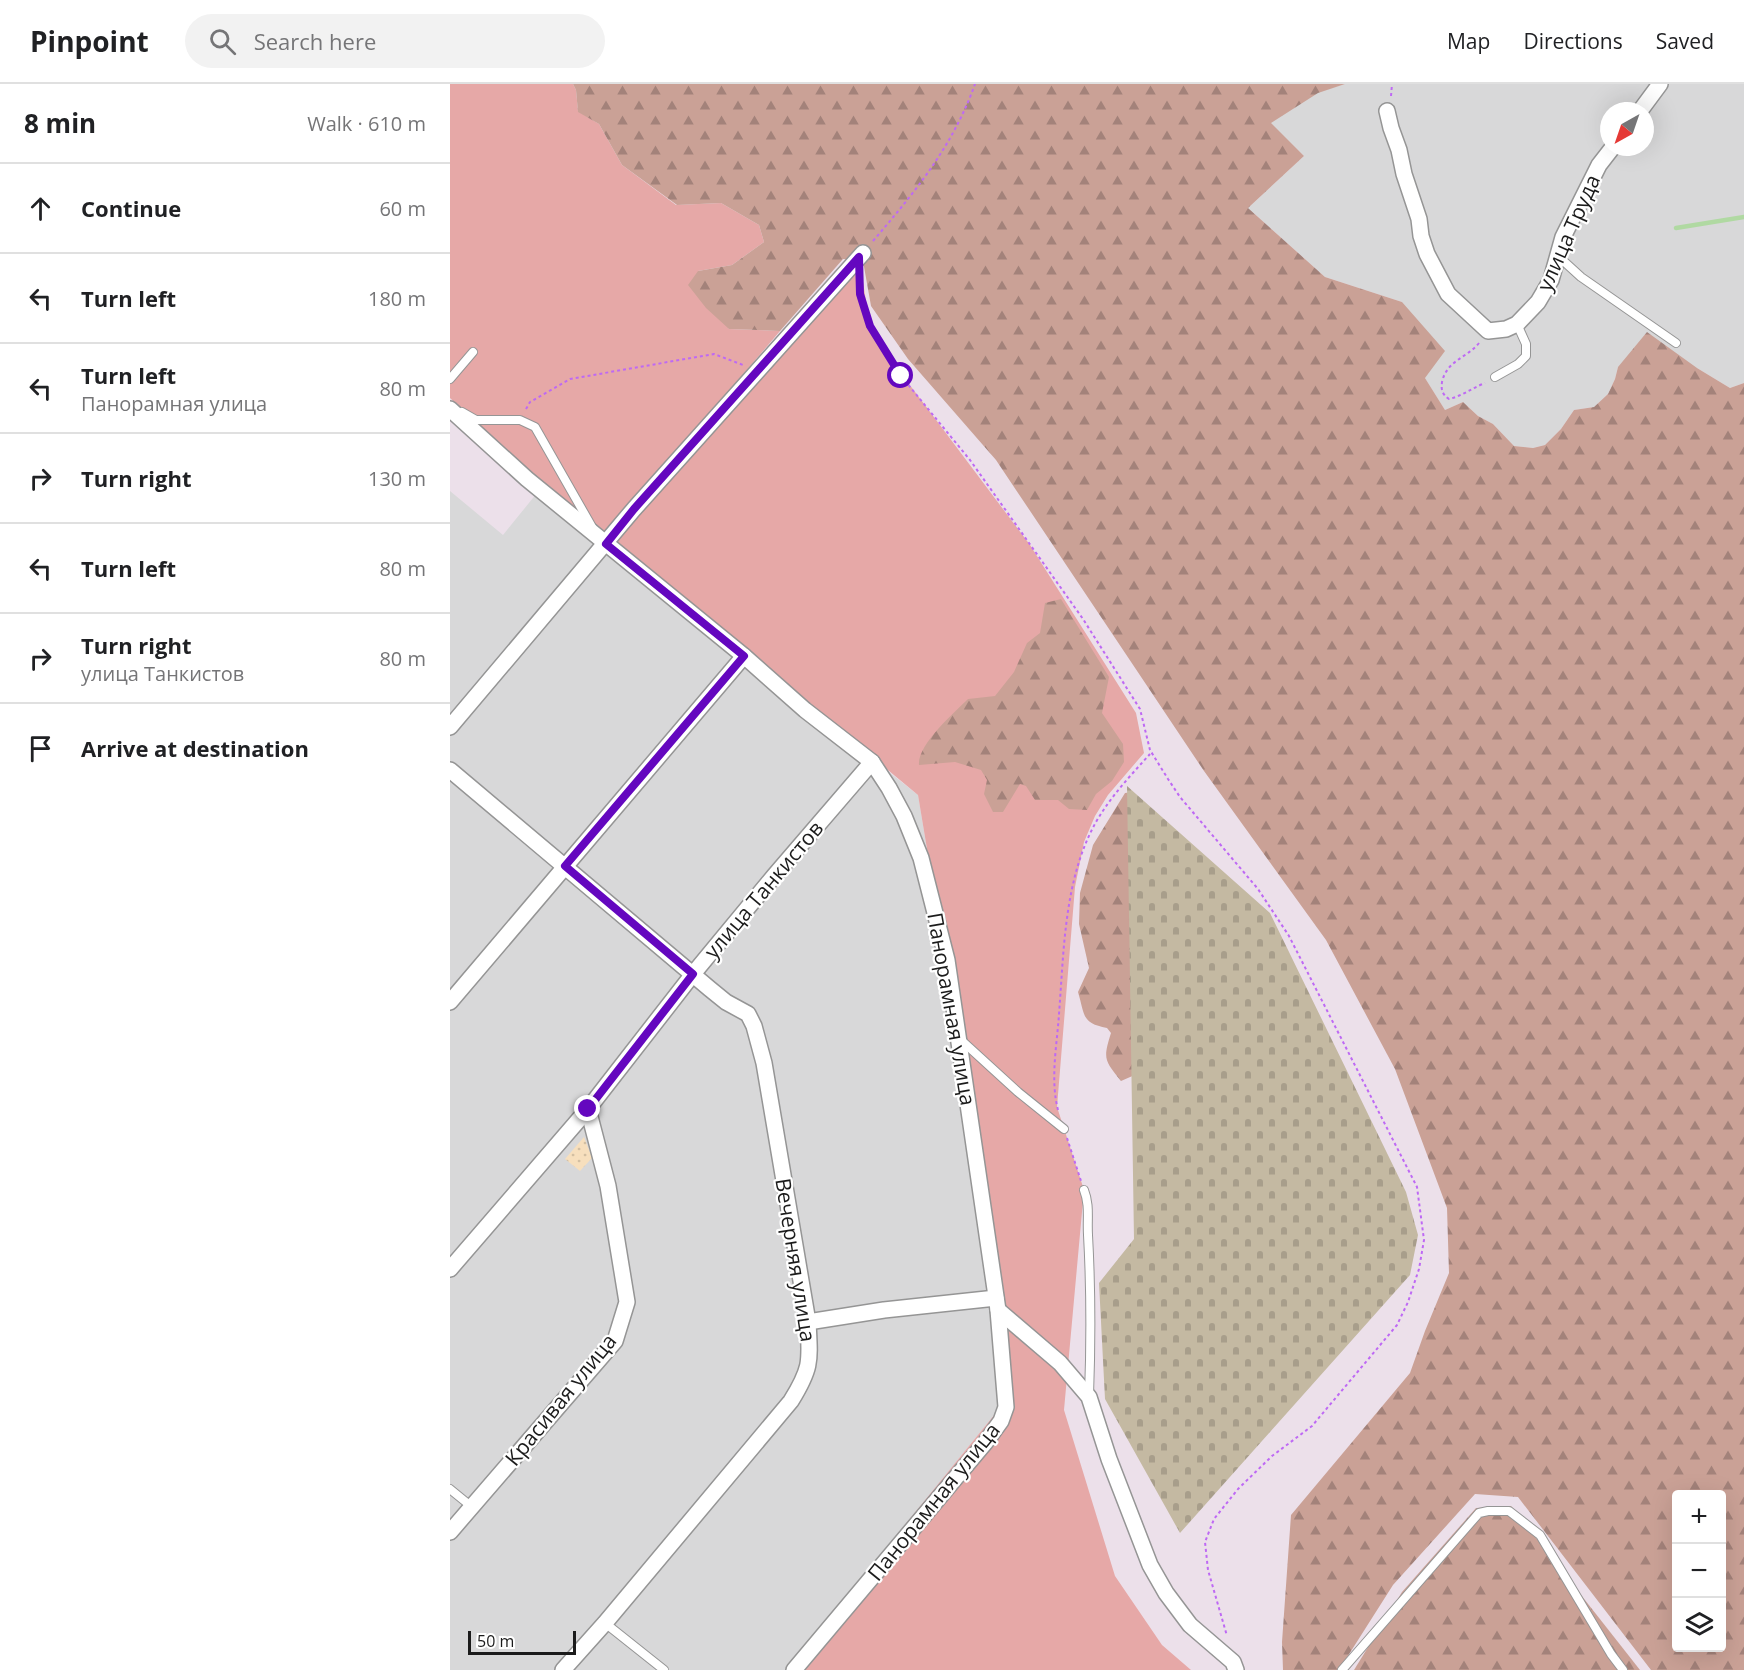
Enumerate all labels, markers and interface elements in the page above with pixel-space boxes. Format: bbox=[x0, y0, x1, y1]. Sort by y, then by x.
search box bbox=[185, 14, 605, 68]
text: Pinpoint bbox=[30, 22, 149, 60]
icon: search bbox=[206, 25, 239, 58]
text: Search here bbox=[254, 26, 376, 56]
text: Map bbox=[1447, 27, 1490, 55]
text: Directions bbox=[1523, 27, 1623, 55]
text: Saved bbox=[1656, 27, 1714, 55]
north arrow bbox=[1600, 102, 1654, 156]
text: 8 min bbox=[24, 105, 96, 141]
text: Walk · 610 m bbox=[307, 110, 426, 137]
street label: улица Труда bbox=[1530, 170, 1606, 295]
icon: ahead bbox=[24, 192, 57, 225]
text: Continue bbox=[81, 193, 181, 223]
text: 60 m bbox=[379, 195, 426, 222]
icon: left bbox=[24, 282, 57, 315]
text: Turn left bbox=[81, 283, 176, 313]
text: 180 m bbox=[368, 285, 426, 312]
text: Turn left bbox=[81, 360, 176, 390]
route start bbox=[887, 362, 913, 388]
icon: left bbox=[24, 372, 57, 405]
text: 80 m bbox=[379, 375, 426, 402]
text: Панорамная улица bbox=[81, 390, 267, 417]
icon: right bbox=[24, 462, 57, 495]
text: Turn right bbox=[81, 463, 192, 493]
text: 130 m bbox=[368, 465, 426, 492]
icon: left bbox=[24, 552, 57, 585]
text: Turn left bbox=[81, 553, 176, 583]
text: 80 m bbox=[379, 555, 426, 582]
text: Turn right bbox=[81, 630, 192, 660]
icon: right bbox=[24, 642, 57, 675]
text: 80 m bbox=[379, 645, 426, 672]
text: улица Танкистов bbox=[81, 660, 244, 687]
icon: arrive bbox=[24, 732, 57, 765]
text: Arrive at destination bbox=[81, 733, 309, 763]
street label: улица Танкистов bbox=[697, 815, 829, 964]
street label: Панорамная улица bbox=[921, 910, 983, 1108]
route end bbox=[574, 1095, 600, 1121]
street label: Вечерняя улица bbox=[769, 1176, 823, 1344]
street label: Красивая улица bbox=[498, 1328, 622, 1471]
street label: Панорамная улица bbox=[861, 1417, 1006, 1586]
map controls bbox=[1672, 1490, 1726, 1652]
button: + bbox=[1672, 1490, 1726, 1544]
button: − bbox=[1672, 1544, 1726, 1598]
button: layers bbox=[1672, 1598, 1726, 1652]
scale bar bbox=[468, 1628, 576, 1656]
text: 50 m bbox=[477, 1630, 514, 1652]

